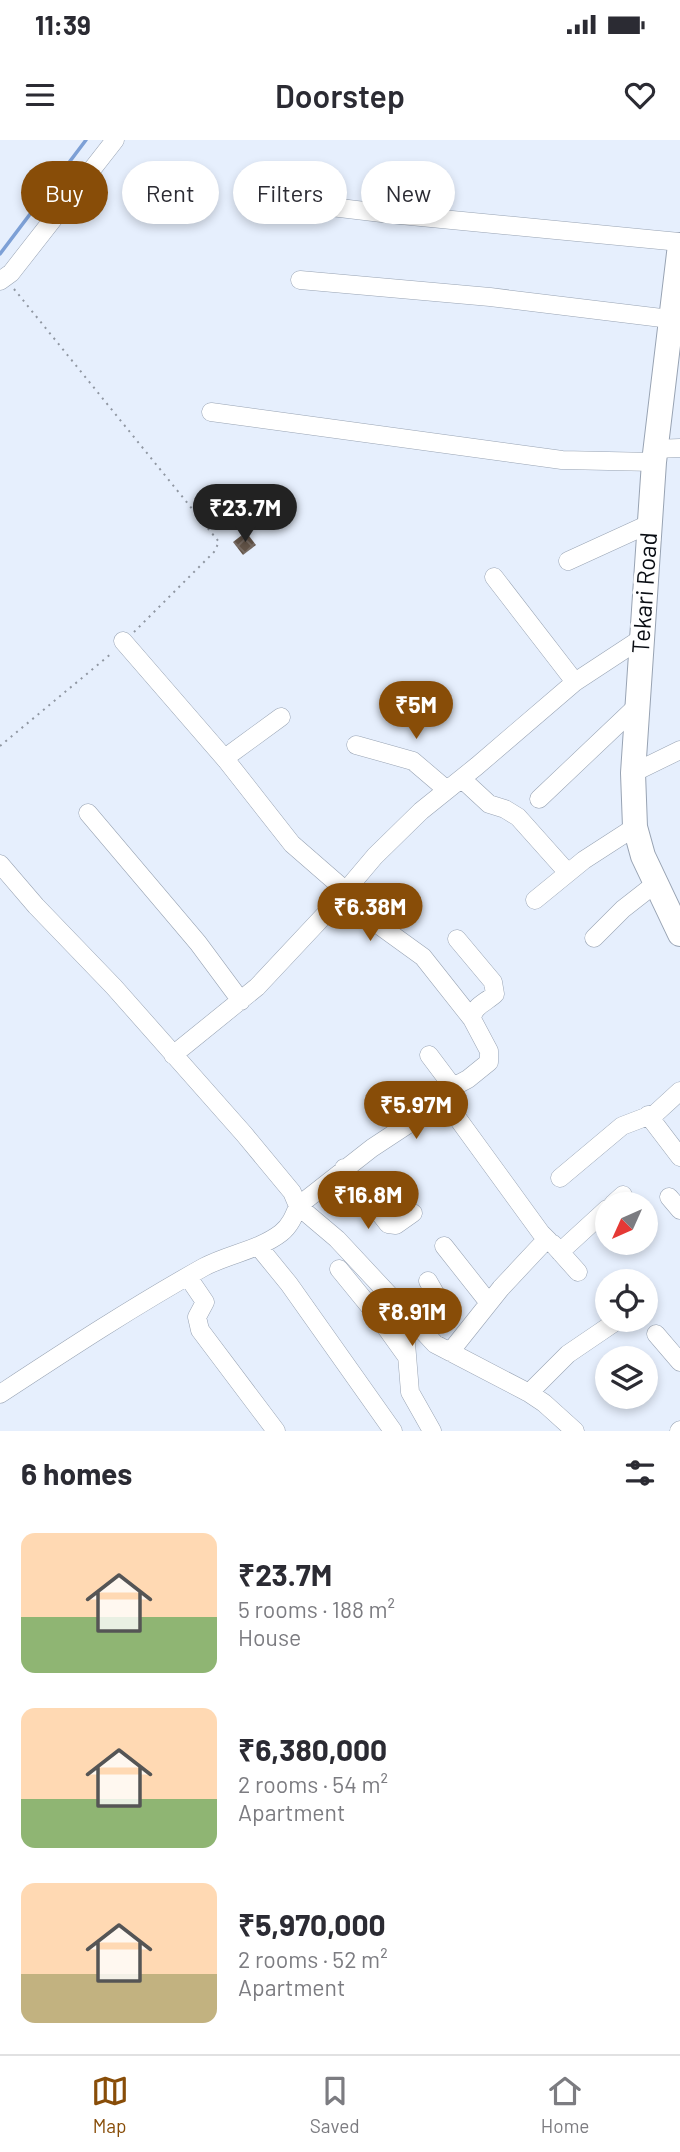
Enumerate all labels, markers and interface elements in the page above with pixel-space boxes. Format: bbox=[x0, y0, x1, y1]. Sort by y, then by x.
text: 11:39 bbox=[35, 9, 91, 40]
icon: menu bbox=[21, 76, 59, 114]
text: Doorstep bbox=[275, 76, 405, 114]
icon: heart bbox=[621, 76, 659, 114]
chip: Buy bbox=[21, 161, 108, 224]
chip: Rent bbox=[122, 161, 219, 224]
chip: Filters bbox=[233, 161, 347, 224]
chip: New bbox=[361, 161, 455, 224]
pin: ₹23.7M bbox=[188, 484, 302, 544]
text: ₹23.7M bbox=[209, 493, 281, 521]
street label: Tekari Road bbox=[625, 531, 662, 655]
pin: ₹5M bbox=[382, 682, 450, 741]
text: ₹5M bbox=[395, 690, 437, 718]
pin: ₹6.38M bbox=[313, 884, 427, 943]
text: ₹6.38M bbox=[333, 892, 407, 920]
pin: ₹5.97M bbox=[359, 1082, 473, 1141]
text: ₹5.97M bbox=[380, 1090, 452, 1118]
pin: ₹16.8M bbox=[311, 1172, 425, 1231]
text: ₹16.8M bbox=[334, 1180, 402, 1208]
north arrow bbox=[595, 1192, 658, 1255]
map controls bbox=[595, 1192, 658, 1409]
button: locate bbox=[595, 1269, 658, 1332]
pin: ₹8.91M bbox=[355, 1288, 469, 1348]
text: ₹8.91M bbox=[378, 1297, 446, 1325]
button: layers bbox=[595, 1346, 658, 1409]
icon: filters bbox=[621, 1454, 659, 1492]
text: 6 homes bbox=[21, 1455, 132, 1491]
text: ₹23.7M bbox=[238, 1556, 332, 1592]
icon: home bbox=[77, 1561, 161, 1645]
text: 5 rooms · 188 m² bbox=[238, 1595, 395, 1623]
text: House bbox=[238, 1623, 301, 1651]
text: ₹6,380,000 bbox=[238, 1731, 387, 1767]
icon: home bbox=[77, 1736, 161, 1820]
text: 2 rooms · 54 m² bbox=[238, 1770, 388, 1798]
text: Apartment bbox=[238, 1798, 345, 1826]
text: ₹5,970,000 bbox=[238, 1906, 386, 1942]
icon: home bbox=[77, 1911, 161, 1995]
text: 2 rooms · 52 m² bbox=[238, 1945, 388, 1973]
text: Apartment bbox=[238, 1973, 345, 2001]
tab: Map bbox=[91, 2072, 129, 2137]
tab: Saved bbox=[310, 2072, 360, 2137]
tab: Home bbox=[541, 2072, 589, 2137]

